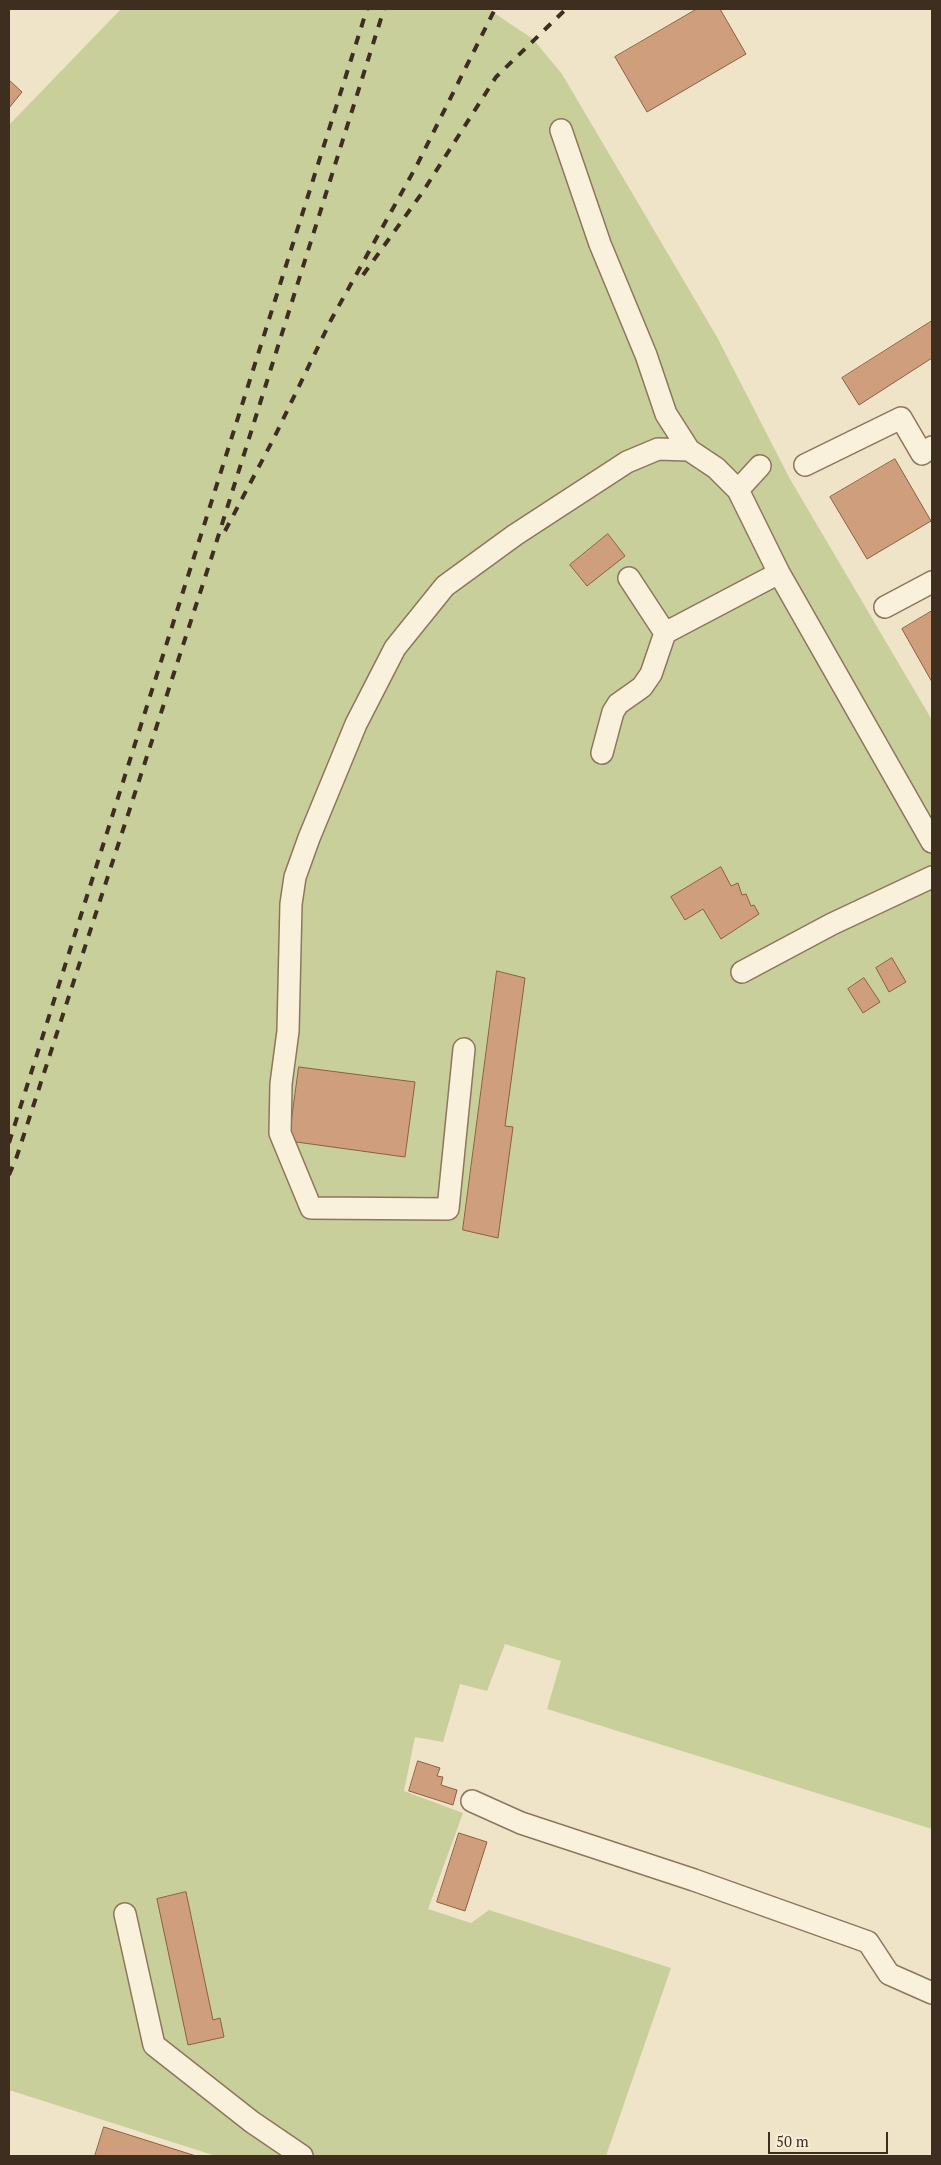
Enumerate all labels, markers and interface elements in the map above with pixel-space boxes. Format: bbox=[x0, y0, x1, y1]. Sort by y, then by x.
scale bar bbox=[771, 2122, 891, 2154]
text: 50 m bbox=[776, 2131, 809, 2151]

